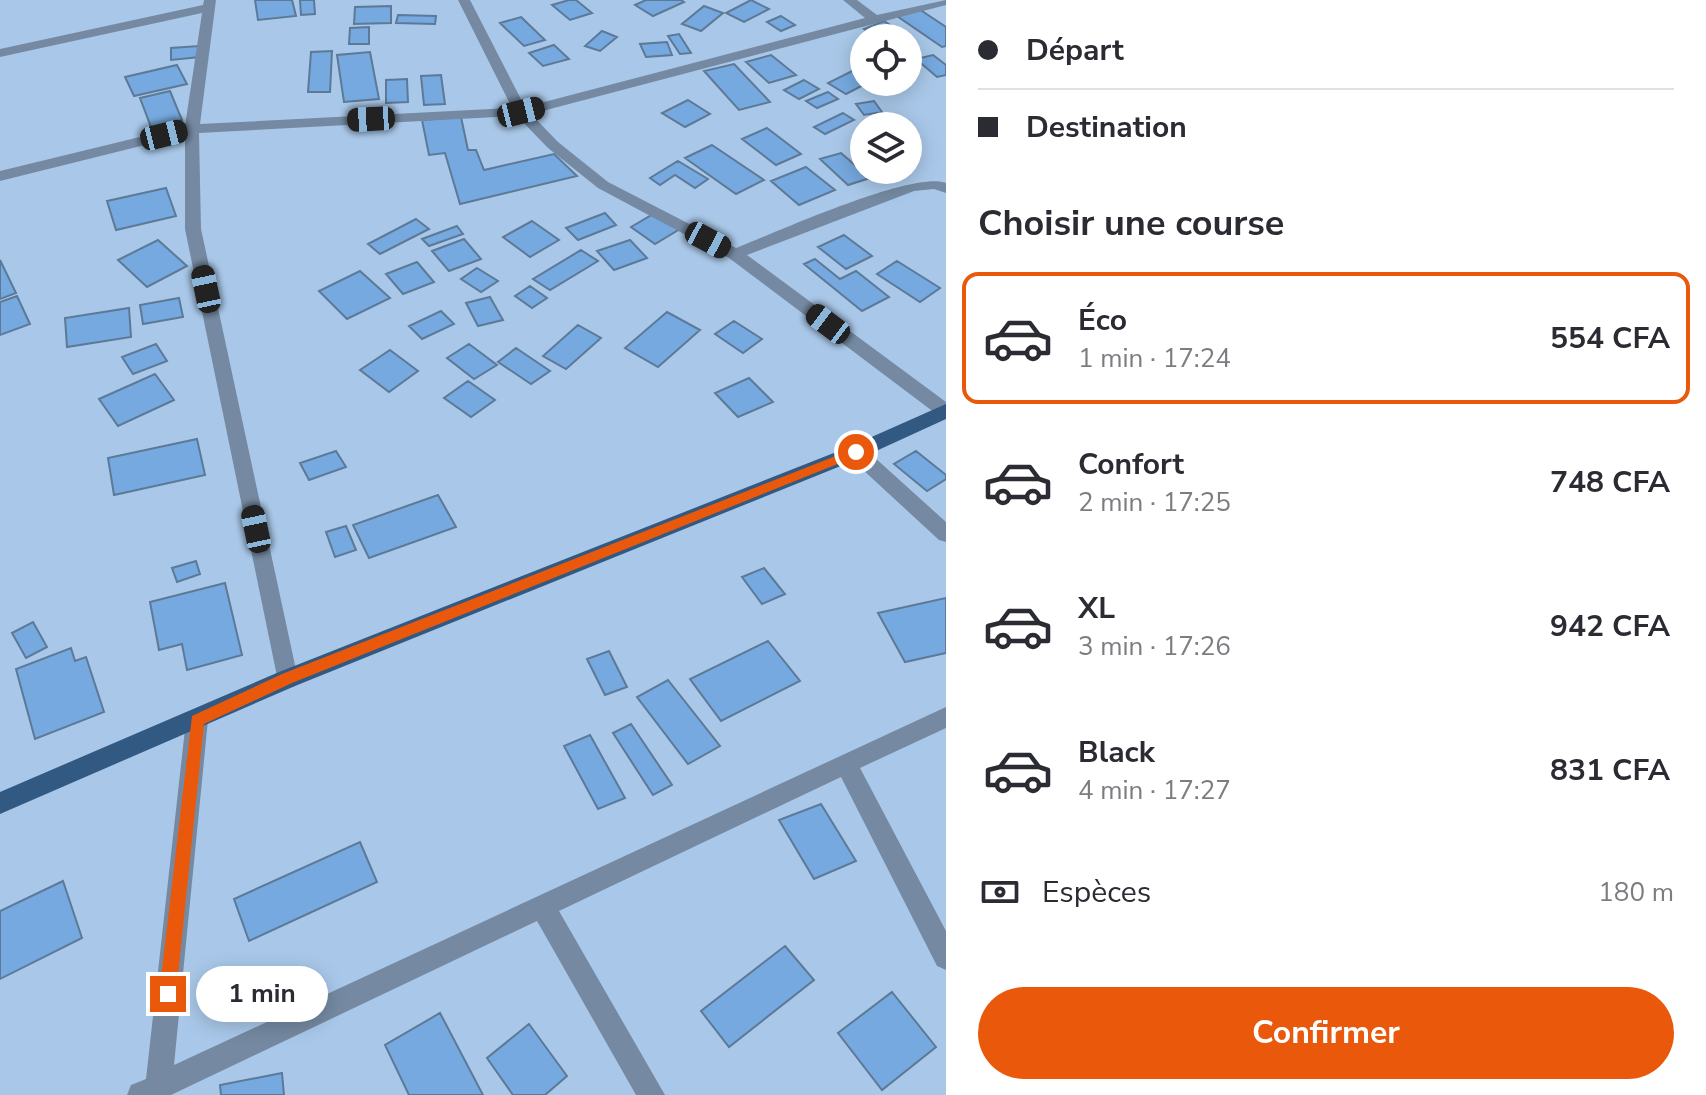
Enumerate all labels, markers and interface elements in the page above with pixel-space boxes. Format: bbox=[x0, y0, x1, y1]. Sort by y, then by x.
map controls bbox=[850, 24, 922, 184]
button: locate bbox=[850, 24, 922, 96]
text: Départ bbox=[1026, 30, 1124, 71]
car bbox=[495, 95, 547, 129]
car bbox=[346, 106, 396, 132]
text: Destination bbox=[1026, 107, 1187, 148]
button: layers bbox=[850, 112, 922, 184]
car bbox=[138, 118, 190, 152]
text: Choisir une course bbox=[978, 199, 1284, 248]
car bbox=[681, 218, 735, 262]
car bbox=[189, 263, 223, 315]
car bbox=[802, 300, 854, 348]
text: Éco bbox=[1078, 300, 1127, 341]
icon: car bbox=[982, 302, 1054, 374]
text: 554 CFA bbox=[1550, 318, 1670, 359]
text: 1 min · 17:24 bbox=[1078, 341, 1231, 376]
route start bbox=[838, 434, 874, 470]
text: Confort bbox=[1078, 444, 1184, 485]
icon: car bbox=[982, 446, 1054, 518]
text: 748 CFA bbox=[1550, 462, 1670, 503]
text: 2 min · 17:25 bbox=[1078, 485, 1231, 520]
car bbox=[239, 503, 273, 555]
text: XL bbox=[1078, 588, 1115, 629]
icon: car bbox=[982, 590, 1054, 662]
text: 942 CFA bbox=[1550, 606, 1670, 647]
text: 3 min · 17:26 bbox=[1078, 629, 1231, 664]
text: Black bbox=[1078, 732, 1155, 773]
icon: car bbox=[982, 734, 1054, 806]
text: 831 CFA bbox=[1550, 750, 1670, 791]
text: 4 min · 17:27 bbox=[1078, 773, 1231, 808]
icon: cash bbox=[978, 870, 1022, 914]
text: Espèces bbox=[1042, 872, 1151, 913]
text: 180 m bbox=[1598, 875, 1674, 910]
callout: 1 min bbox=[196, 966, 328, 1022]
route end bbox=[150, 976, 186, 1012]
text: 1 min bbox=[228, 976, 296, 1011]
button: Confirmer bbox=[978, 987, 1674, 1079]

